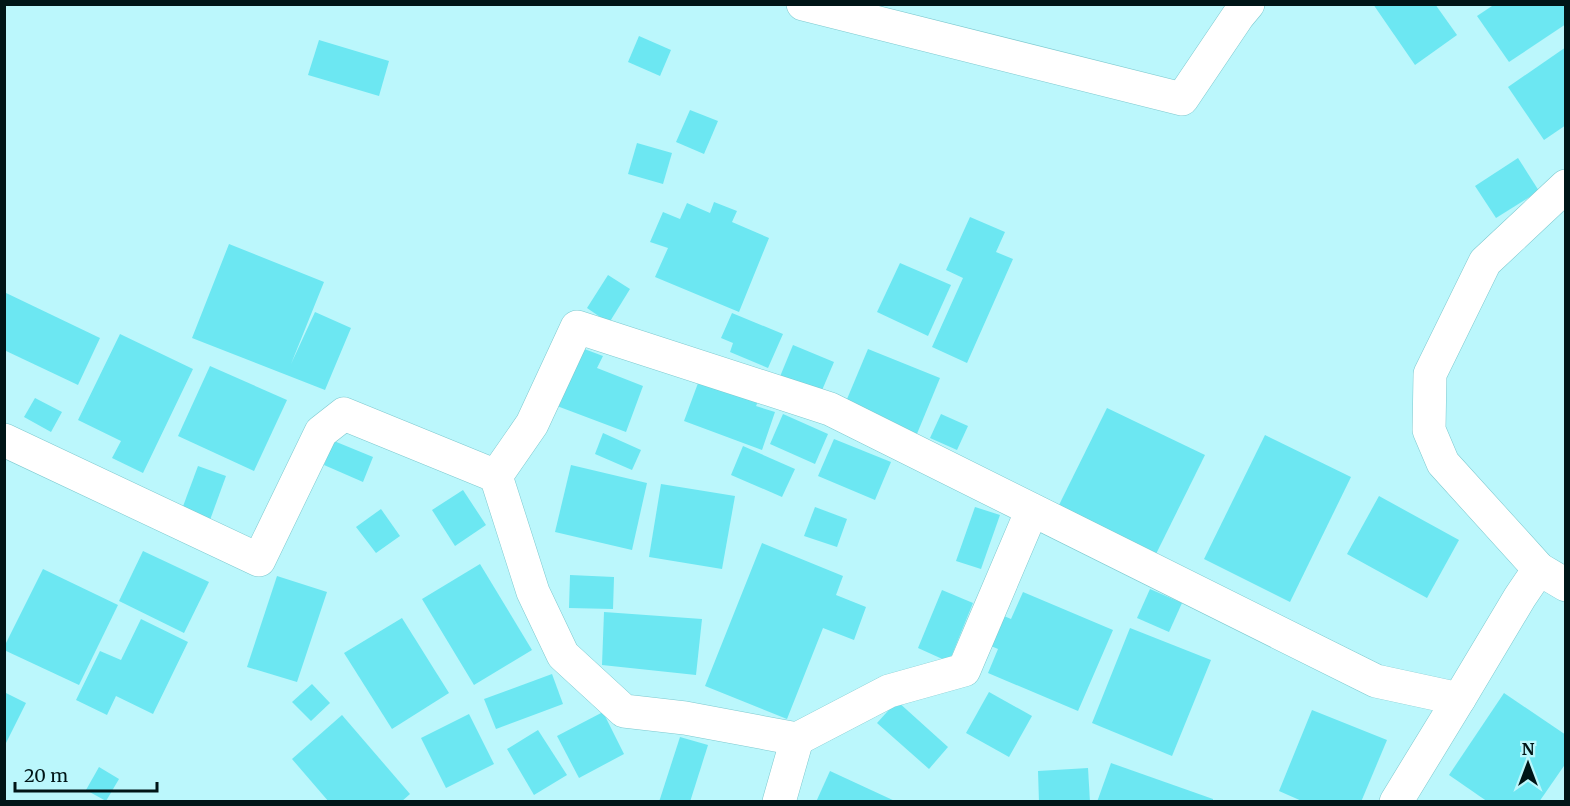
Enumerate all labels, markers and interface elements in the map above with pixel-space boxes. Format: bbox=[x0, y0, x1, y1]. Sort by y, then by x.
north arrow bbox=[1498, 734, 1558, 794]
text: N bbox=[1522, 739, 1535, 759]
scale bar bbox=[15, 755, 158, 793]
text: 20 m bbox=[24, 764, 68, 787]

